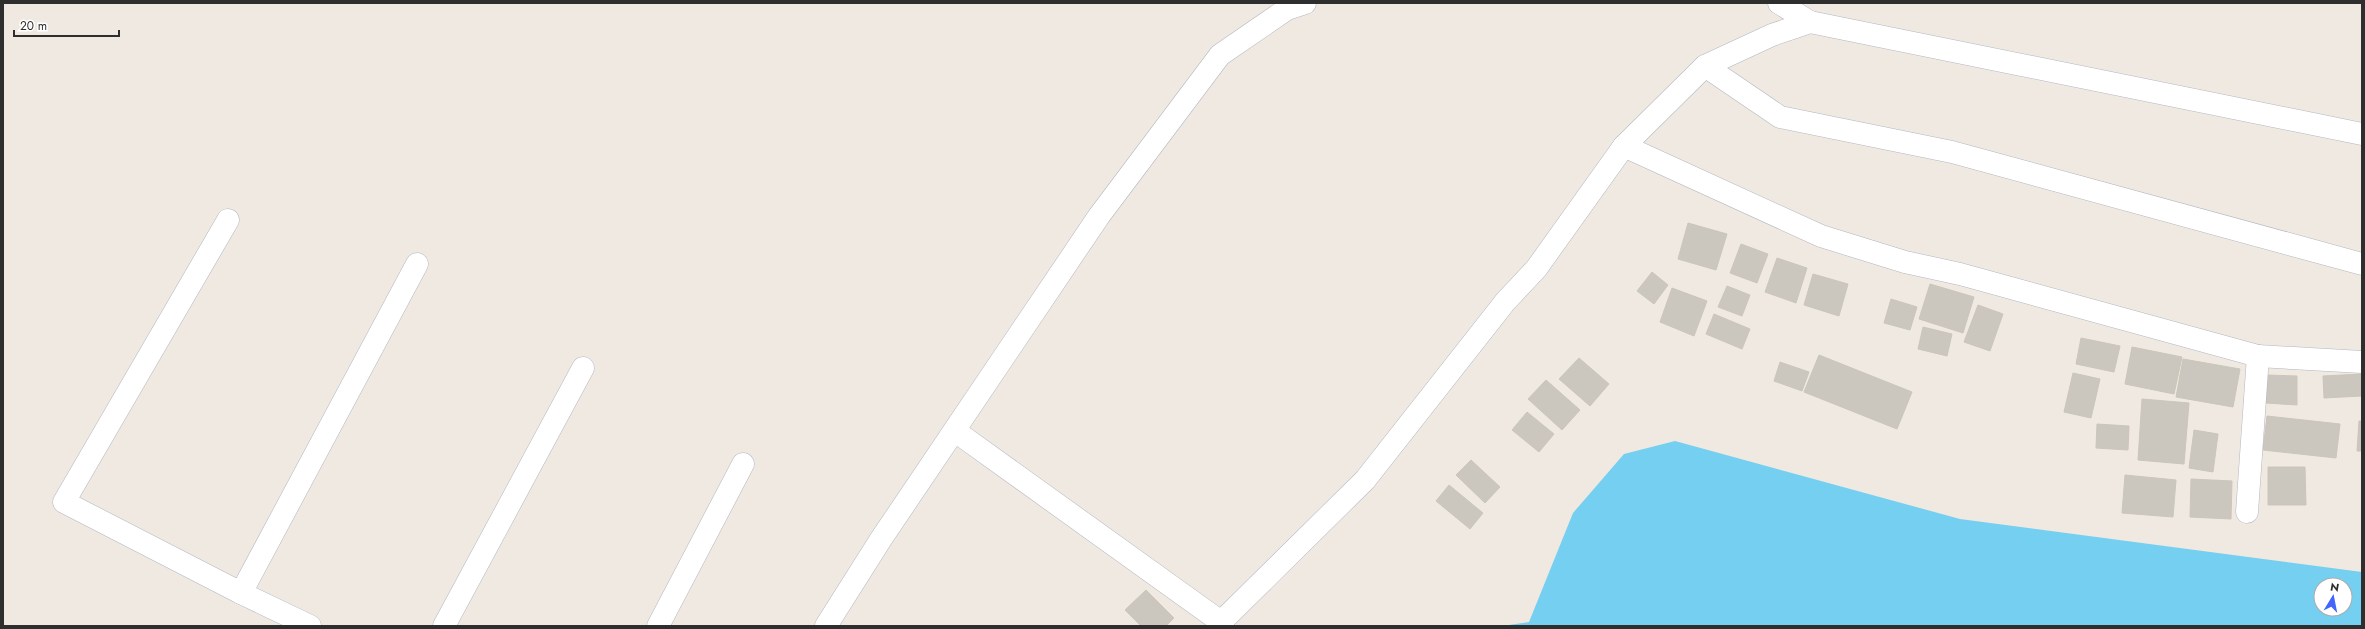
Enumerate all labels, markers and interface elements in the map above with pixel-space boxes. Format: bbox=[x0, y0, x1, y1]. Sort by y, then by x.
scale bar bbox=[14, 12, 119, 38]
text: 20 m bbox=[20, 17, 47, 35]
north arrow bbox=[2313, 577, 2353, 617]
text: N bbox=[2329, 579, 2340, 596]

